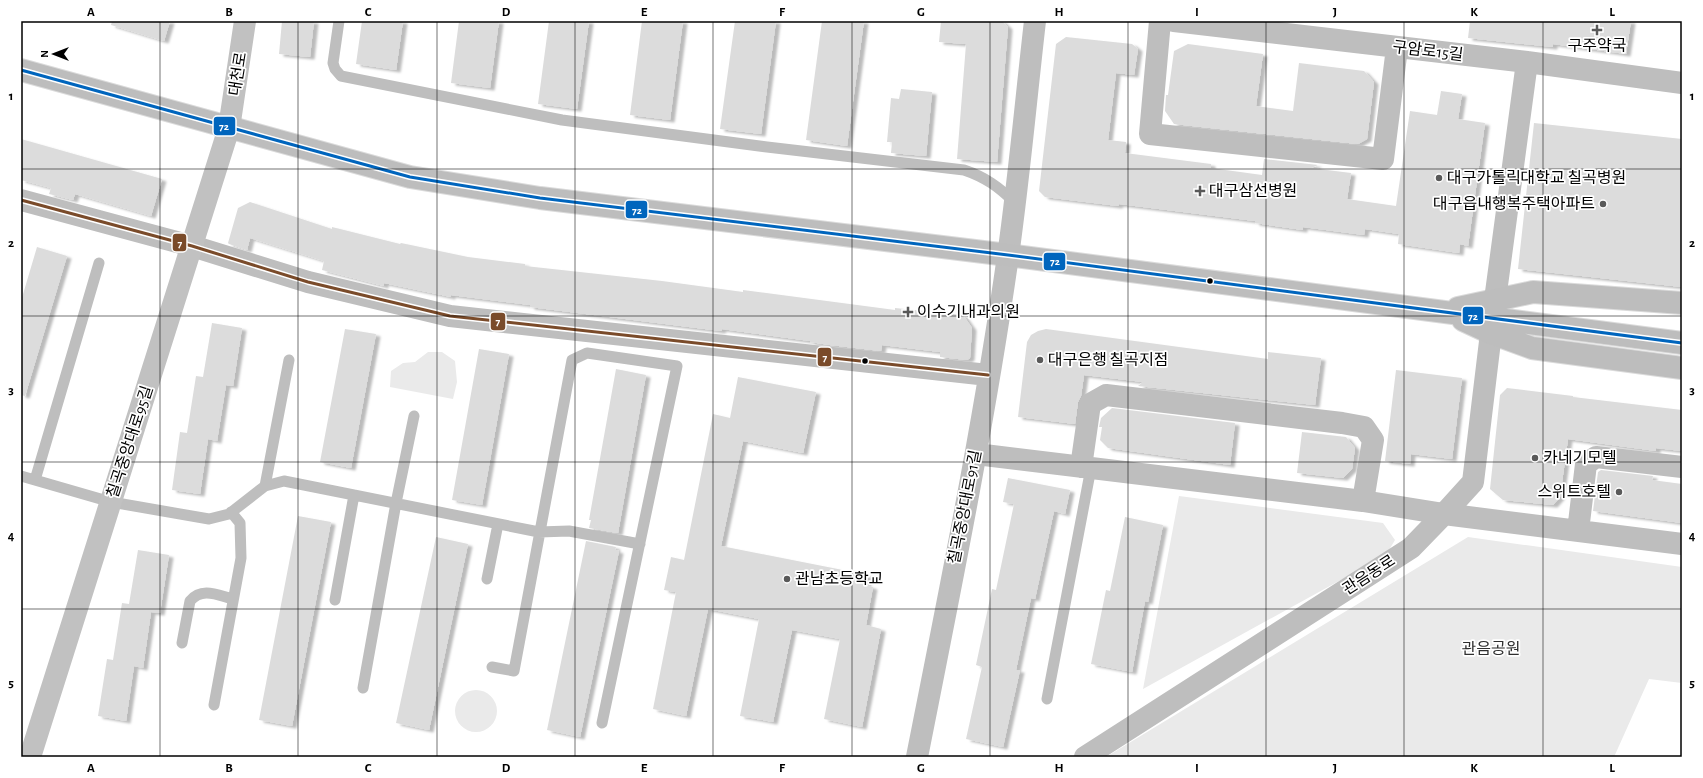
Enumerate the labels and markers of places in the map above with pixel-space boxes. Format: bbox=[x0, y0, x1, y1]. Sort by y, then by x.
marker: 구주약국 bbox=[1592, 25, 1602, 35]
place label: 구주약국 bbox=[1568, 38, 1626, 54]
place label: 대구가톨릭대학교 칠곡병원 bbox=[1447, 169, 1626, 186]
marker: 대구가톨릭대학교 칠곡병원 bbox=[1434, 173, 1444, 183]
place label: 대구삼선병원 bbox=[1209, 183, 1297, 199]
marker: 대구삼선병원 bbox=[1194, 185, 1206, 197]
place label: 대구읍내행복주택아파트 bbox=[1433, 196, 1595, 212]
marker: 대구읍내행복주택아파트 bbox=[1598, 199, 1608, 209]
unlabelled marker bbox=[1205, 276, 1215, 286]
place label: 이수기내과의원 bbox=[917, 304, 1020, 320]
marker: 이수기내과의원 bbox=[902, 306, 914, 318]
place label: 대구은행 칠곡지점 bbox=[1048, 351, 1168, 368]
marker: 대구은행 칠곡지점 bbox=[1035, 355, 1045, 365]
unlabelled marker bbox=[860, 356, 870, 366]
place label: 카네기모텔 bbox=[1543, 450, 1617, 466]
marker: 카네기모텔 bbox=[1530, 453, 1540, 463]
place label: 스위트호텔 bbox=[1537, 484, 1611, 500]
marker: 스위트호텔 bbox=[1614, 487, 1624, 497]
place label: 관남초등학교 bbox=[795, 570, 883, 587]
marker: 관남초등학교 bbox=[782, 574, 792, 584]

